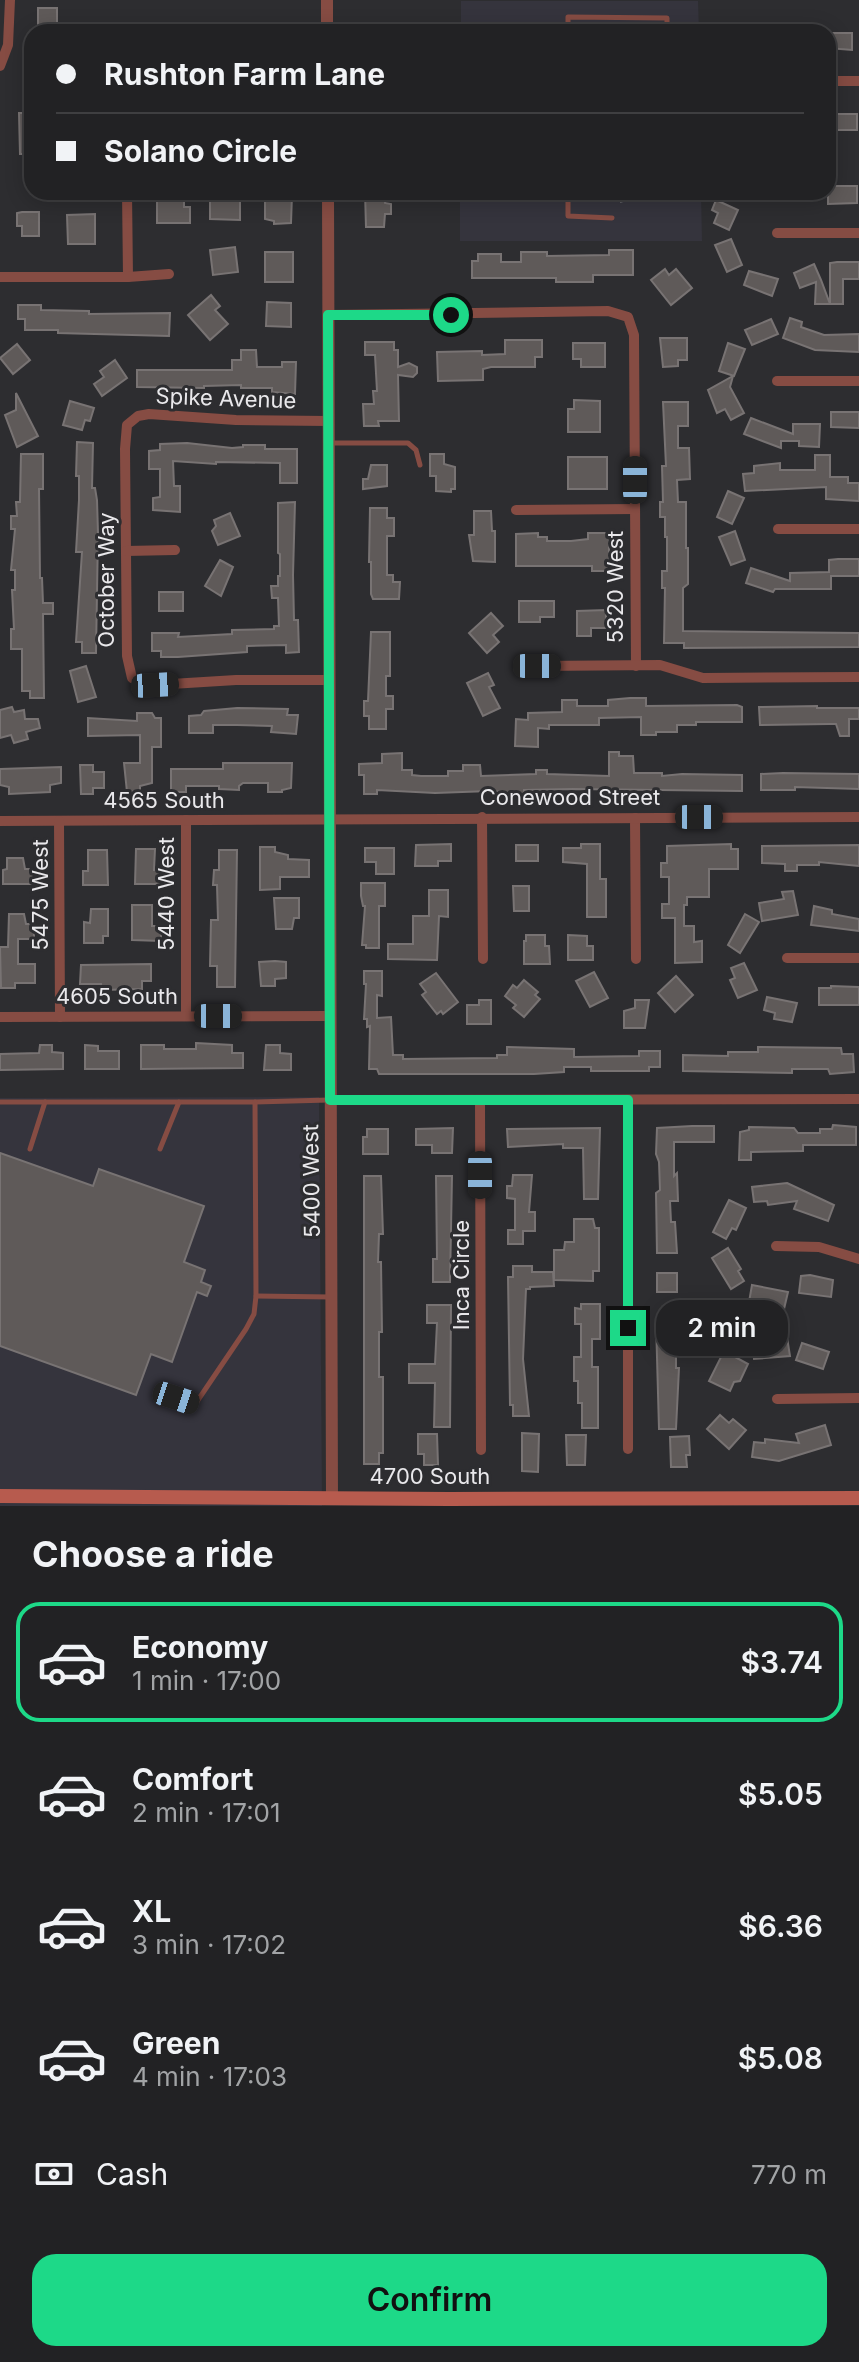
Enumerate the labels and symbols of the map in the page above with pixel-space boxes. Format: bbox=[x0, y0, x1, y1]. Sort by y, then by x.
route start bbox=[433, 297, 469, 333]
street label: Spike Avenue bbox=[155, 383, 297, 413]
car bbox=[623, 456, 647, 504]
street label: October Way bbox=[93, 512, 119, 648]
street label: 5320 West bbox=[602, 531, 628, 643]
car bbox=[513, 654, 561, 678]
car bbox=[130, 672, 180, 698]
street label: Conewood Street bbox=[480, 784, 660, 810]
street label: 4565 South bbox=[103, 787, 225, 813]
car bbox=[675, 805, 723, 829]
street label: 5440 West bbox=[153, 837, 179, 951]
street label: 5475 West bbox=[27, 839, 53, 951]
street label: 4605 South bbox=[56, 983, 178, 1009]
car bbox=[194, 1004, 242, 1028]
street label: 5400 West bbox=[297, 1124, 325, 1238]
car bbox=[468, 1151, 492, 1199]
street label: Inca Circle bbox=[448, 1220, 474, 1330]
callout: 2 min bbox=[656, 1300, 788, 1356]
route end bbox=[610, 1310, 646, 1346]
car bbox=[149, 1379, 203, 1417]
street label: 4700 South bbox=[370, 1463, 490, 1489]

